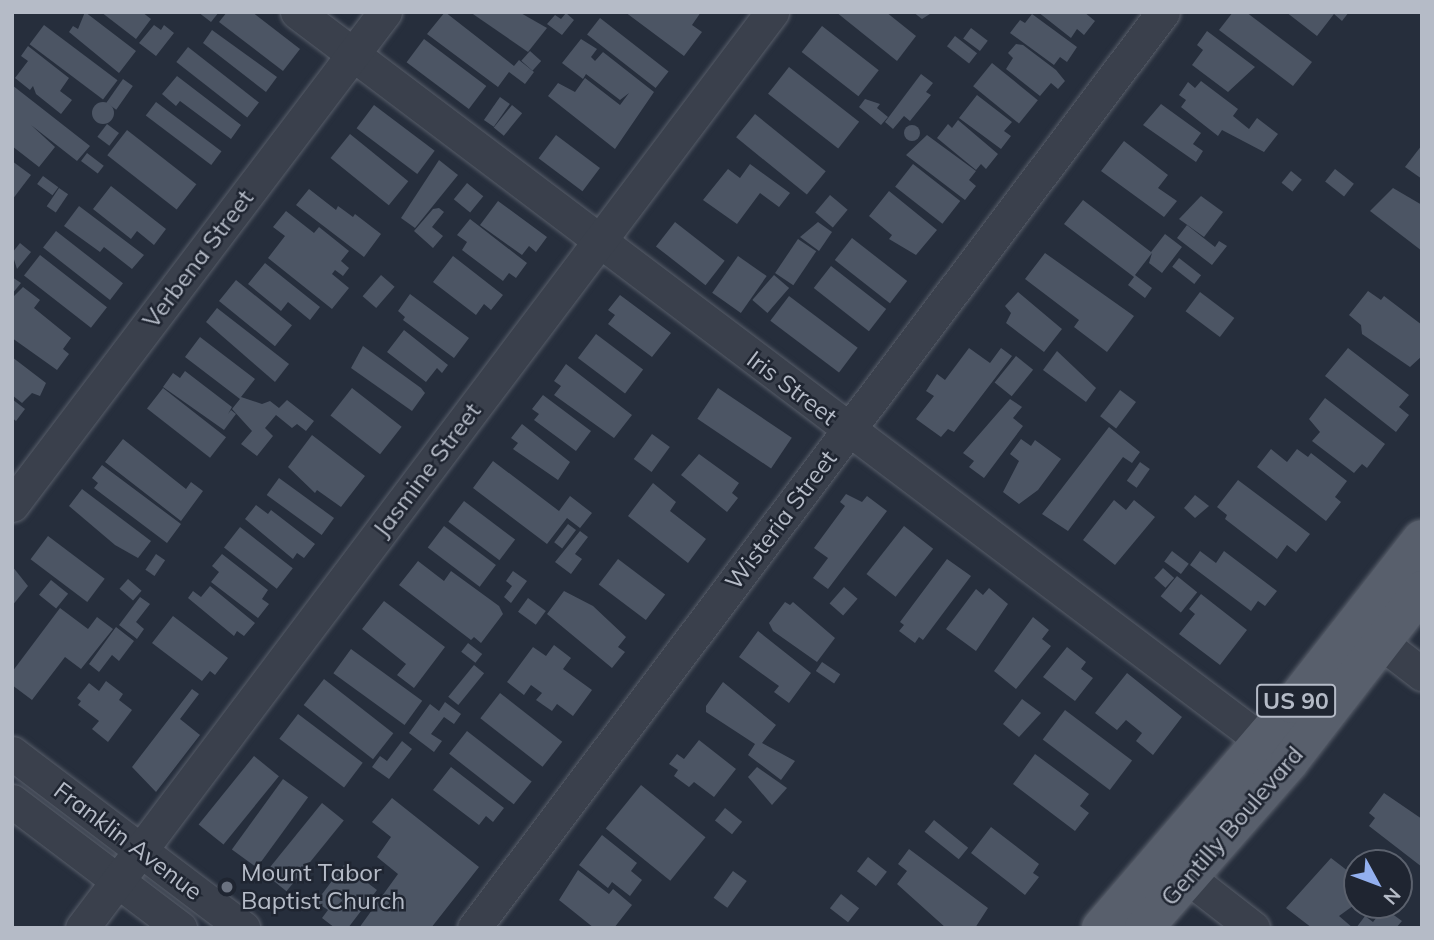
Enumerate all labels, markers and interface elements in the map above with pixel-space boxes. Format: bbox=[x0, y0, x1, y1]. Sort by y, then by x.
street label: Verbena Street bbox=[137, 184, 259, 334]
street label: Iris Street bbox=[741, 345, 843, 431]
street label: Jasmine Street bbox=[367, 397, 487, 543]
street label: Wisteria Street bbox=[719, 445, 843, 595]
road number: US 90 bbox=[1256, 681, 1336, 720]
street label: Gentilly Boulevard bbox=[1155, 740, 1309, 912]
street label: Franklin Avenue bbox=[48, 776, 208, 906]
north arrow bbox=[1343, 849, 1413, 919]
place label: Mount Tabor Baptist Church bbox=[241, 859, 405, 915]
marker: Mount Tabor Baptist Church bbox=[219, 879, 235, 895]
text: N bbox=[1379, 883, 1406, 910]

